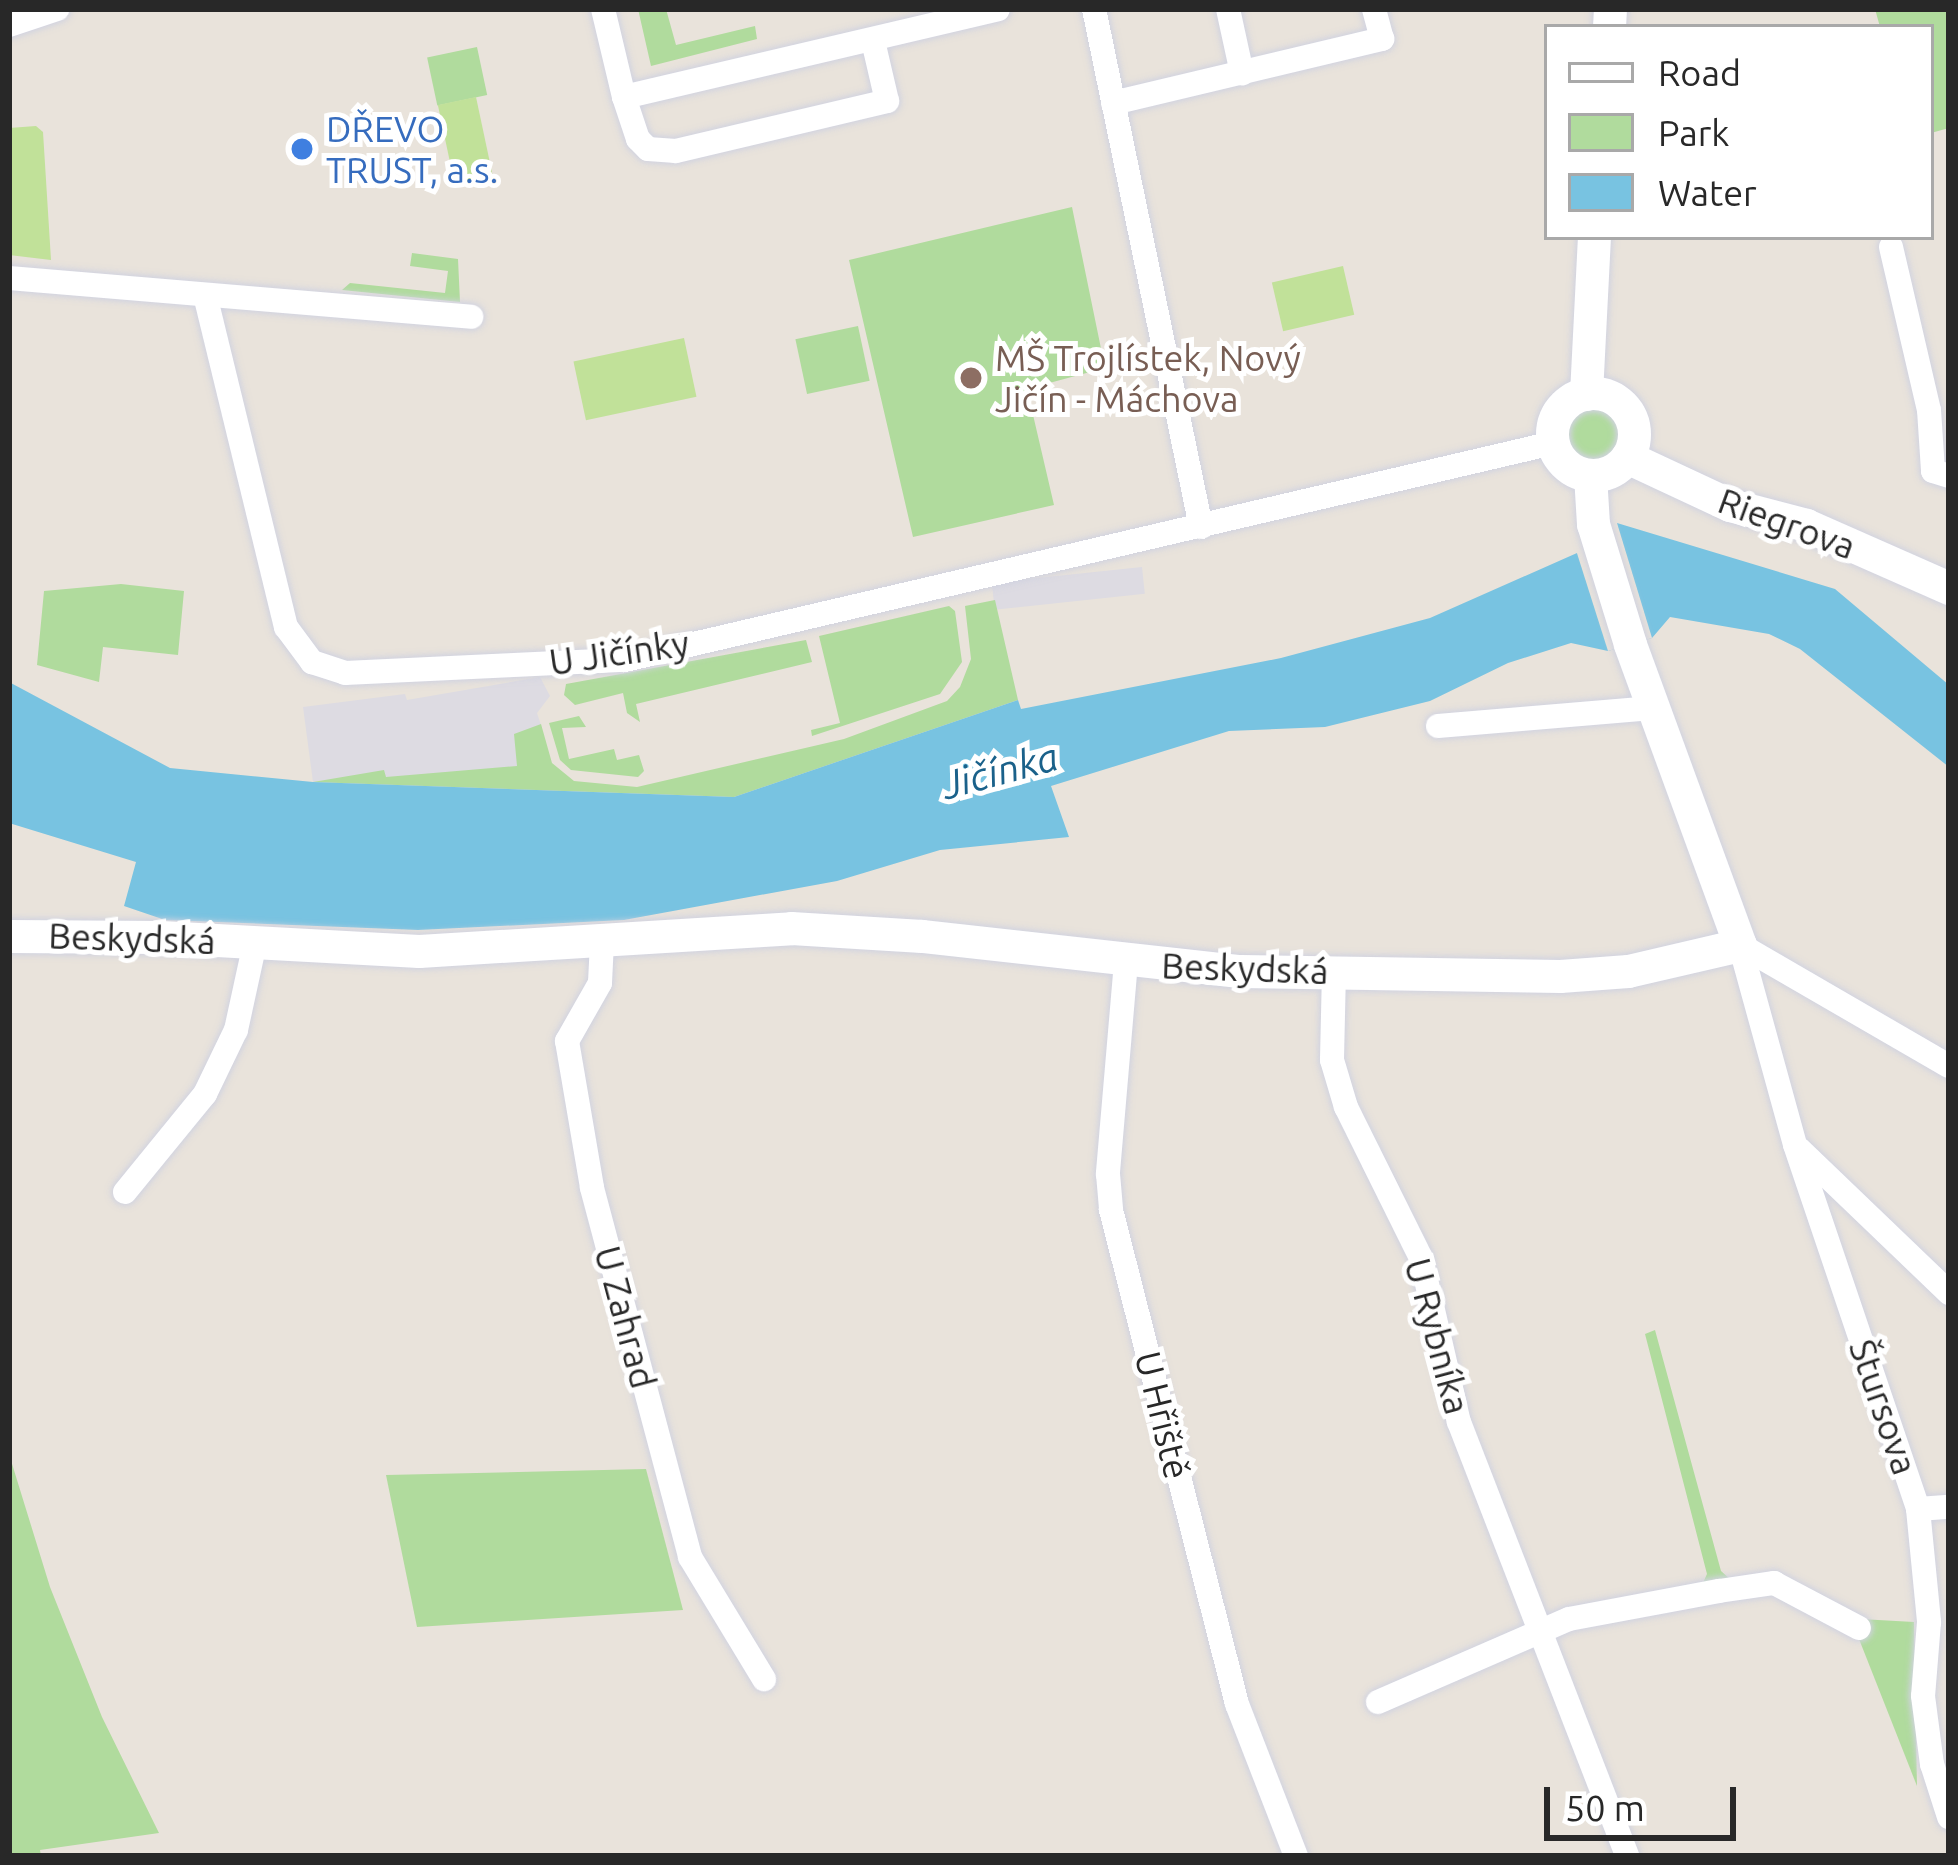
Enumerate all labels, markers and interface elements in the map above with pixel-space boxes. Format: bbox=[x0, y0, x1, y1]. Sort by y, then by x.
legend bbox=[1544, 24, 1934, 240]
text: Road bbox=[1658, 52, 1741, 93]
place label: DŘEVO TRUST, a.s. bbox=[326, 106, 498, 191]
text: Park bbox=[1658, 112, 1730, 153]
marker: DŘEVO TRUST, a.s. bbox=[289, 136, 315, 162]
text: Water bbox=[1658, 172, 1757, 213]
place label: MŠ Trojlístek, Nový Jičín - Máchova bbox=[995, 335, 1301, 420]
marker: MŠ Trojlístek, Nový Jičín - Máchova bbox=[958, 365, 984, 391]
street label: Riegrova bbox=[1713, 478, 1861, 568]
street label: U Jičínky bbox=[546, 621, 692, 683]
water label: Jičínka bbox=[937, 733, 1063, 809]
street label: Beskydská bbox=[48, 913, 216, 963]
street label: Beskydská bbox=[1161, 943, 1329, 993]
street label: U Zahrad bbox=[586, 1241, 666, 1393]
street label: U Rybníka bbox=[1396, 1253, 1480, 1419]
street label: Štursova bbox=[1841, 1334, 1927, 1480]
street label: U Hřiště bbox=[1126, 1347, 1200, 1483]
scale bar bbox=[1550, 1763, 1742, 1837]
text: 50 m bbox=[1565, 1787, 1645, 1828]

